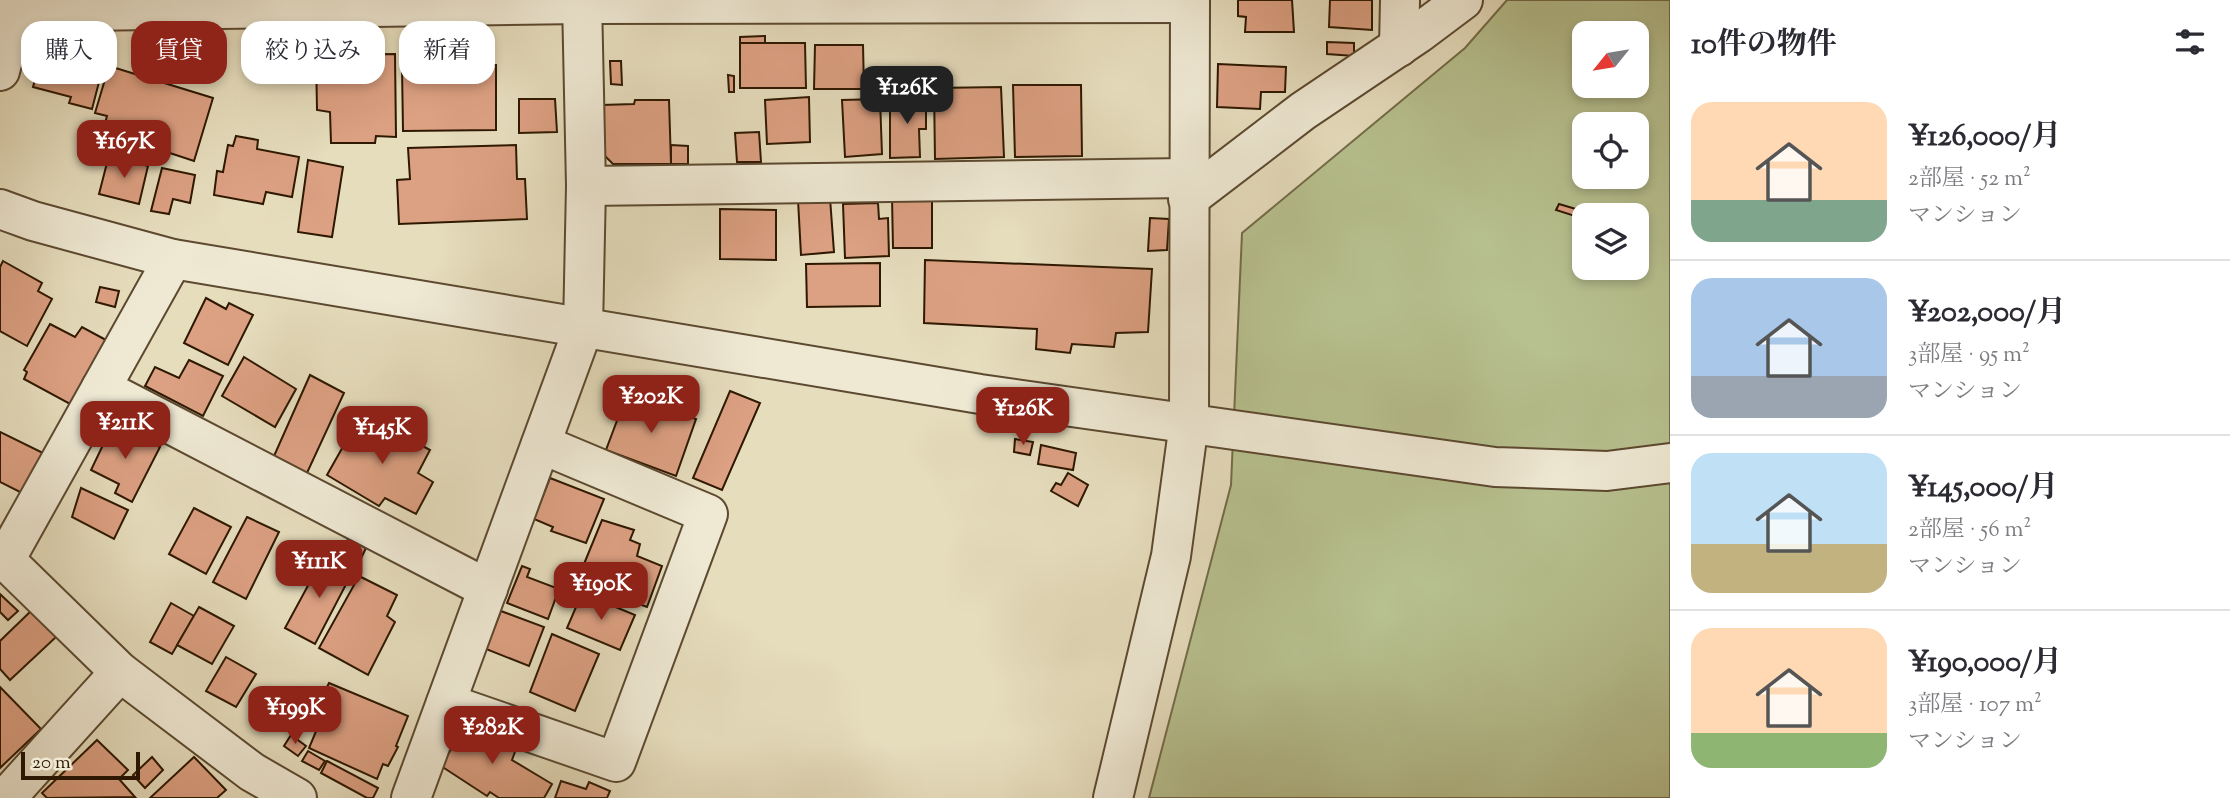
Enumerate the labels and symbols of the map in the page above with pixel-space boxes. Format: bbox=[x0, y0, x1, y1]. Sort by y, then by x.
north arrow bbox=[1572, 21, 1648, 98]
pin: ¥126K bbox=[858, 66, 956, 126]
pin: ¥167K bbox=[75, 120, 173, 180]
pin: ¥202K bbox=[602, 376, 700, 435]
pin: ¥126K bbox=[974, 388, 1072, 447]
pin: ¥211K bbox=[76, 402, 174, 461]
pin: ¥145K bbox=[333, 406, 431, 466]
pin: ¥111K bbox=[270, 540, 368, 600]
pin: ¥190K bbox=[552, 562, 650, 622]
pin: ¥199K bbox=[246, 686, 344, 746]
pin: ¥282K bbox=[443, 706, 541, 766]
scale bar bbox=[21, 749, 140, 781]

